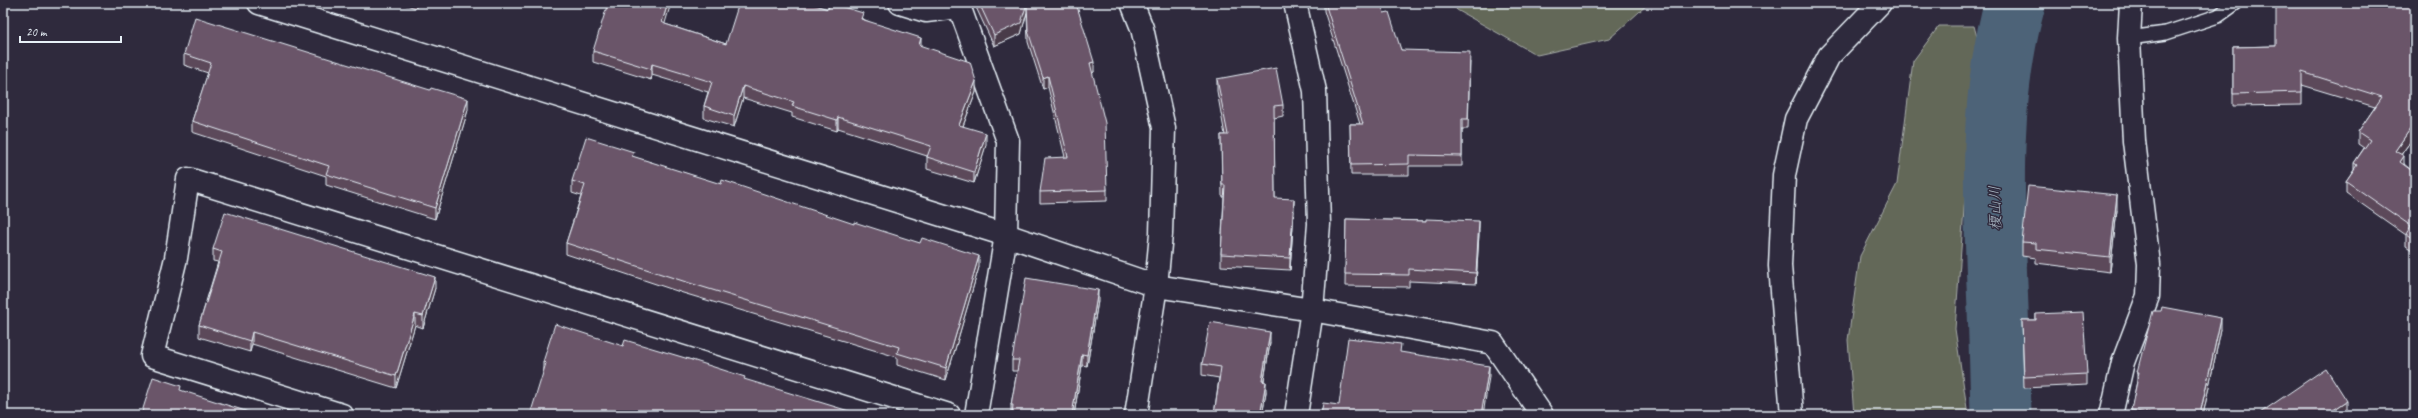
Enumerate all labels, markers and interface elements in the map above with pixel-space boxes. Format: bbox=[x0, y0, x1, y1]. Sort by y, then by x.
scale bar bbox=[20, 18, 121, 44]
text: 20 m bbox=[26, 24, 48, 40]
water label: 榎山川 bbox=[1986, 185, 2005, 231]

